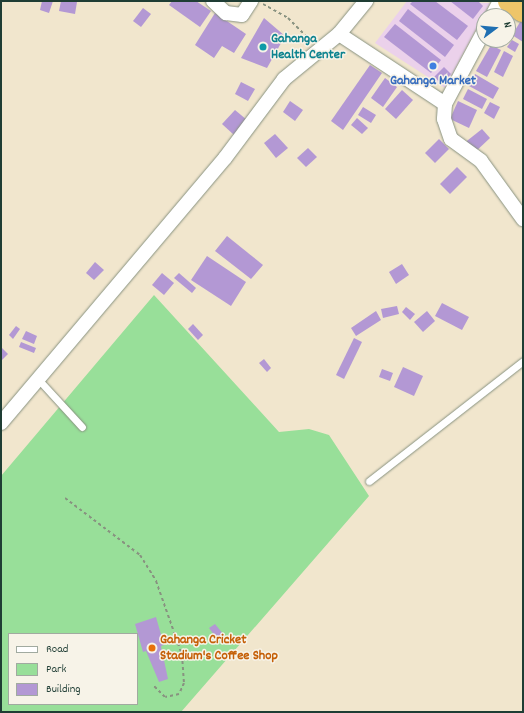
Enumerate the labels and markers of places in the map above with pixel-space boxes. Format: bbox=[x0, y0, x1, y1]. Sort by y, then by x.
place label: Gahanga Health Center bbox=[271, 31, 345, 64]
marker: Gahanga Health Center bbox=[258, 42, 268, 52]
marker: Gahanga Market bbox=[428, 61, 438, 71]
place label: Gahanga Market bbox=[390, 73, 476, 89]
place label: Gahanga Cricket Stadium's Coffee Shop bbox=[160, 632, 278, 664]
marker: Gahanga Cricket Stadium's Coffee Shop bbox=[147, 643, 157, 653]

